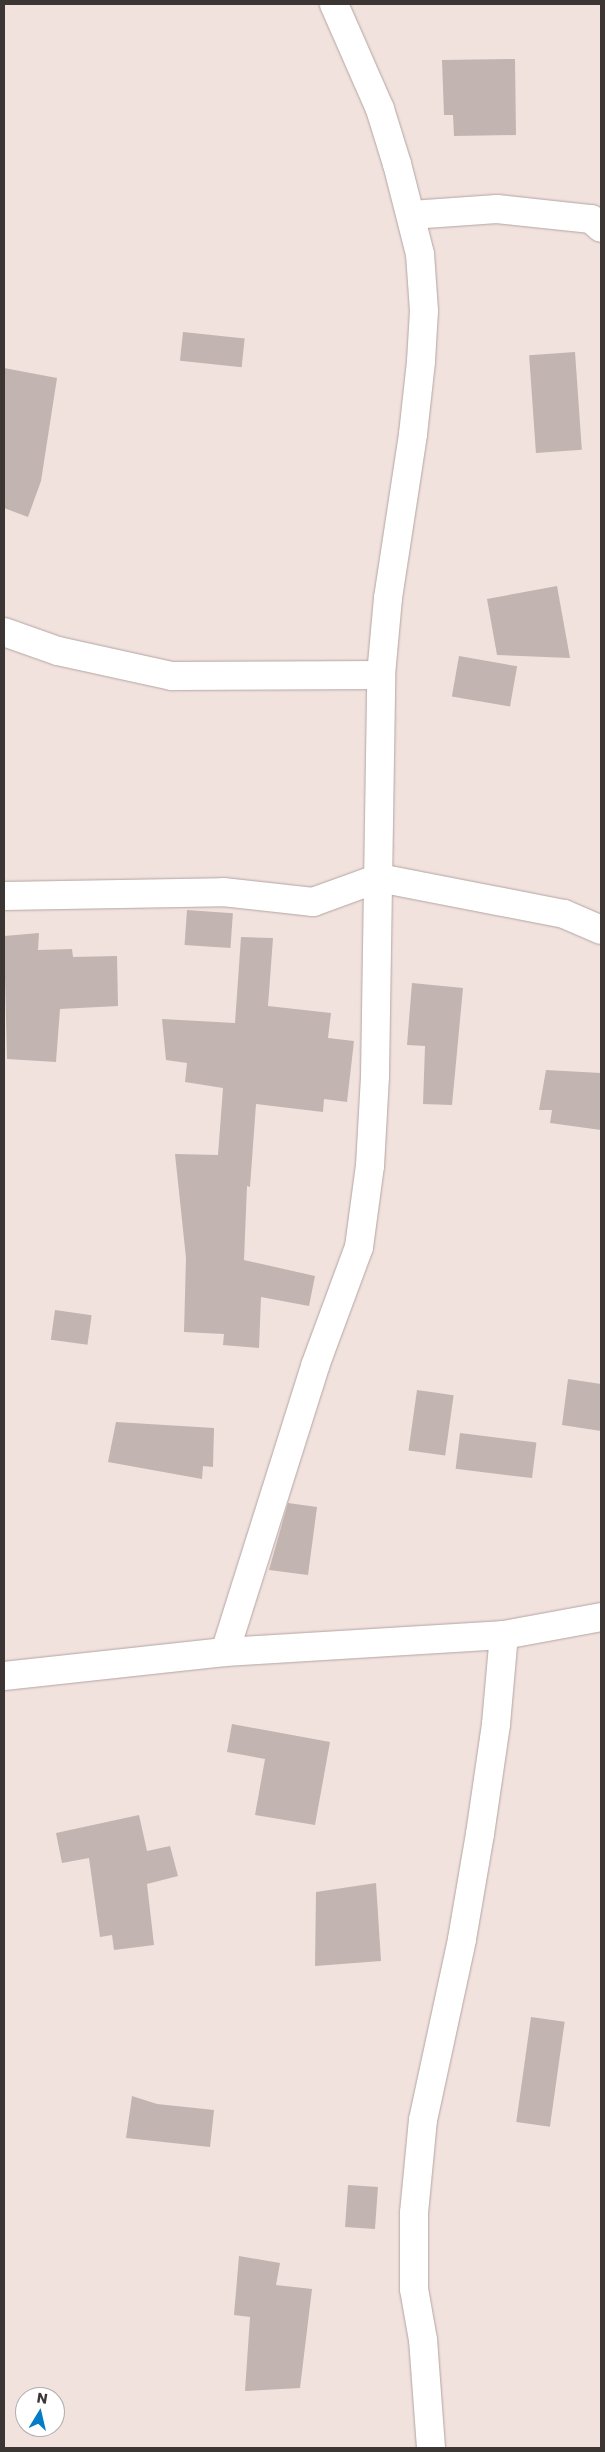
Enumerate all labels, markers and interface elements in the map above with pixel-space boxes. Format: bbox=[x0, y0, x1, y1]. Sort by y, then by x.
north arrow bbox=[15, 2387, 65, 2437]
text: N bbox=[35, 2387, 49, 2409]

